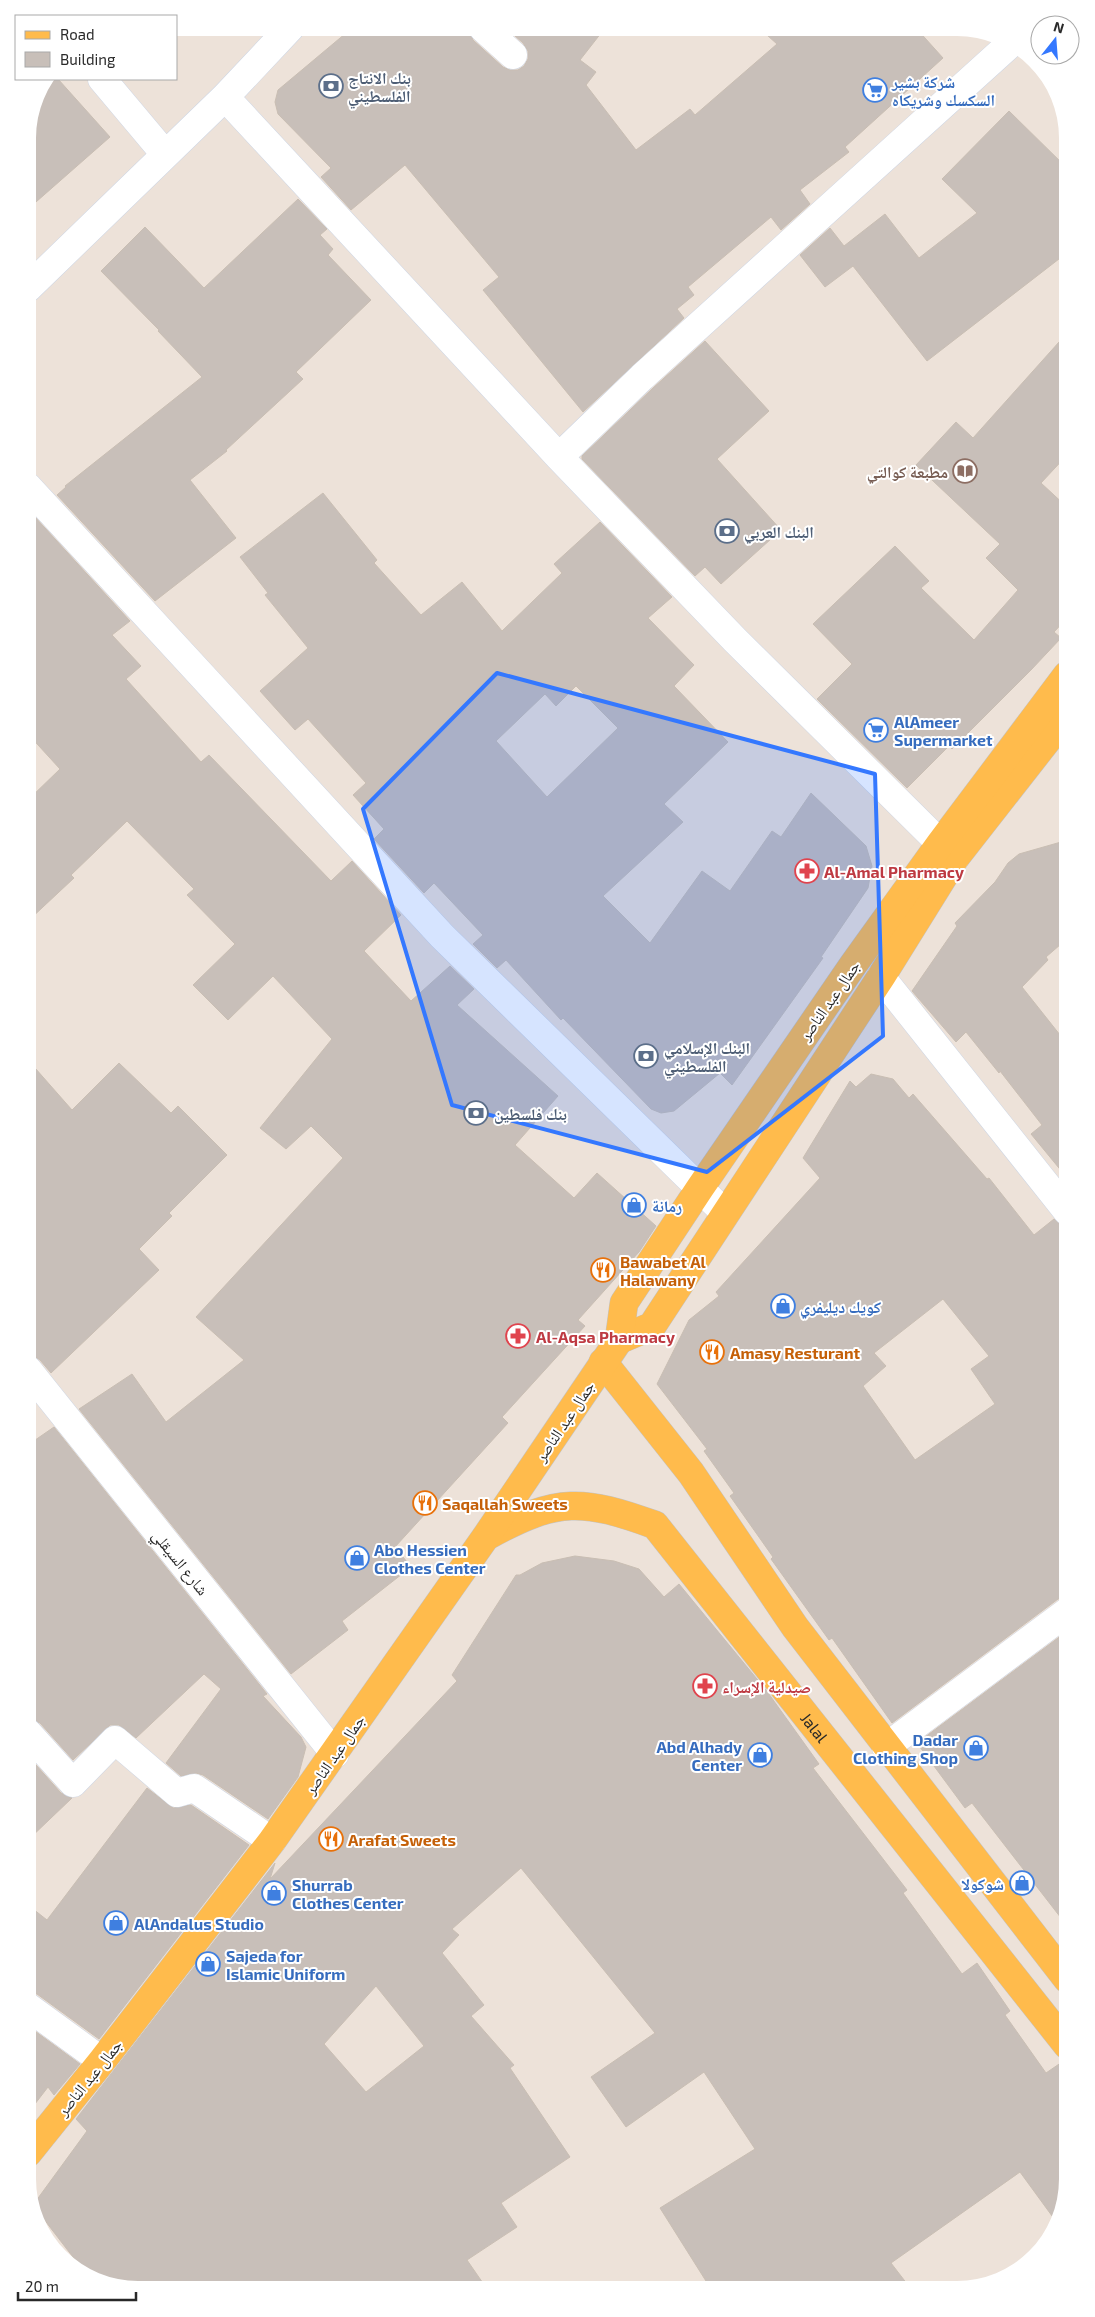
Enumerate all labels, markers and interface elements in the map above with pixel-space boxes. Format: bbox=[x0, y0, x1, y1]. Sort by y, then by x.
legend bbox=[15, 15, 178, 80]
north arrow bbox=[1030, 15, 1080, 65]
text: N bbox=[1052, 17, 1066, 37]
text: Road bbox=[60, 25, 95, 43]
text: Building bbox=[60, 50, 116, 68]
place label: بنك الانتاج الفلسطيني bbox=[348, 68, 411, 108]
place label: شركة بشير السكسك وشريكاه bbox=[891, 72, 995, 109]
bank icon: بنك الانتاج الفلسطيني bbox=[318, 73, 344, 99]
supermarket icon: شركة بشير السكسك وشريكاه bbox=[862, 77, 888, 103]
library icon: مطبعة كوالتي bbox=[952, 458, 978, 484]
place label: مطبعة كوالتي bbox=[867, 462, 948, 484]
bank icon: البنك العربي bbox=[714, 518, 740, 544]
place label: البنك العربي bbox=[744, 522, 814, 544]
place label: AlAmeer Supermarket bbox=[894, 712, 993, 749]
supermarket icon: AlAmeer Supermarket bbox=[863, 717, 889, 743]
pharmacy icon: Al-Amal Pharmacy bbox=[794, 858, 820, 884]
place label: Al-Amal Pharmacy bbox=[824, 862, 964, 882]
street label: جمال عبد الناصر bbox=[794, 957, 865, 1045]
place label: البنك الإسلامي الفلسطيني bbox=[664, 1038, 750, 1078]
bank icon: البنك الإسلامي الفلسطيني bbox=[633, 1043, 659, 1069]
bank icon: بنك فلسطين bbox=[463, 1100, 489, 1126]
place label: بنك فلسطين bbox=[494, 1104, 567, 1124]
shop icon: رمانة bbox=[621, 1192, 647, 1218]
place label: رمانة bbox=[652, 1196, 682, 1215]
place label: Bawabet Al Halawany bbox=[620, 1252, 707, 1290]
restaurant icon: Bawabet Al Halawany bbox=[590, 1257, 616, 1283]
shop icon: كويك ديليفري bbox=[770, 1293, 796, 1319]
place label: كويك ديليفري bbox=[800, 1297, 881, 1319]
pharmacy icon: Al-Aqsa Pharmacy bbox=[505, 1323, 531, 1349]
place label: Al-Aqsa Pharmacy bbox=[536, 1327, 675, 1347]
restaurant icon: Amasy Resturant bbox=[699, 1339, 725, 1365]
place label: Amasy Resturant bbox=[730, 1343, 861, 1363]
street label: جمال عبد الناصر bbox=[530, 1377, 599, 1467]
restaurant icon: Saqallah Sweets bbox=[412, 1490, 438, 1516]
place label: Saqallah Sweets bbox=[442, 1494, 568, 1513]
street label: شارع السيقلي bbox=[146, 1525, 213, 1601]
place label: Abo Hessien Clothes Center bbox=[374, 1540, 486, 1577]
shop icon: Abo Hessien Clothes Center bbox=[344, 1545, 370, 1571]
pharmacy icon: صيدلية الإسراء bbox=[692, 1673, 718, 1699]
place label: صيدلية الإسراء bbox=[722, 1677, 811, 1697]
street label: Jalal bbox=[797, 1708, 833, 1746]
street label: جمال عبد الناصر bbox=[299, 1711, 370, 1799]
place label: Dadar Clothing Shop bbox=[853, 1730, 958, 1767]
shop icon: Dadar Clothing Shop bbox=[963, 1735, 989, 1761]
place label: Abd Alhady Center bbox=[656, 1737, 742, 1774]
shop icon: Abd Alhady Center bbox=[747, 1742, 773, 1768]
restaurant icon: Arafat Sweets bbox=[318, 1826, 344, 1852]
place label: Arafat Sweets bbox=[348, 1830, 456, 1849]
shop icon: شوكولا bbox=[1009, 1870, 1035, 1896]
place label: شوكولا bbox=[961, 1874, 1004, 1893]
place label: Shurrab Clothes Center bbox=[292, 1875, 404, 1912]
shop icon: Shurrab Clothes Center bbox=[261, 1880, 287, 1906]
shop icon: AlAndalus Studio bbox=[103, 1910, 129, 1936]
place label: AlAndalus Studio bbox=[134, 1914, 264, 1933]
place label: Sajeda for Islamic Uniform bbox=[226, 1946, 345, 1983]
shop icon: Sajeda for Islamic Uniform bbox=[195, 1951, 221, 1977]
street label: جمال عبد الناصر bbox=[52, 2035, 127, 2121]
scale bar bbox=[18, 2270, 135, 2302]
text: 20 m bbox=[25, 2277, 59, 2295]

